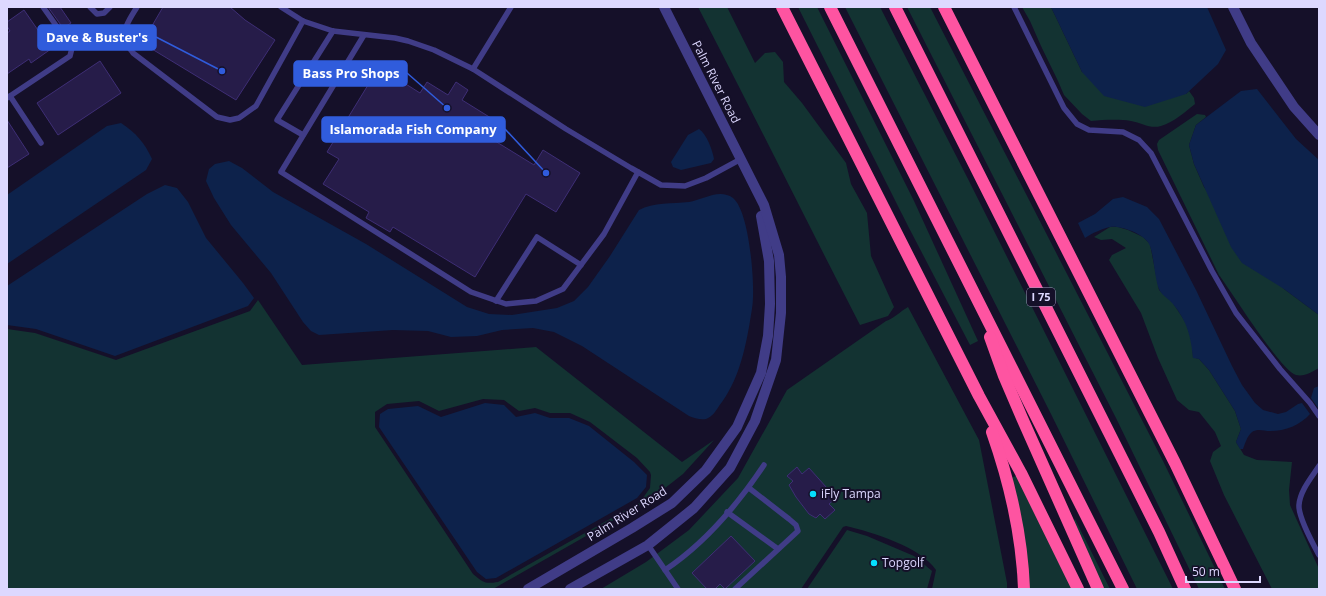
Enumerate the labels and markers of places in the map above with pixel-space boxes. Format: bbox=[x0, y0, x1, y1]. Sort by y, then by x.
callout: Dave & Buster's bbox=[38, 25, 156, 50]
callout: Bass Pro Shops bbox=[294, 61, 407, 86]
callout: Islamorada Fish Company bbox=[322, 117, 505, 142]
place label: iFly Tampa bbox=[821, 485, 881, 502]
marker: iFly Tampa bbox=[808, 489, 818, 499]
place label: Topgolf bbox=[882, 554, 925, 571]
marker: Topgolf bbox=[869, 558, 879, 568]

